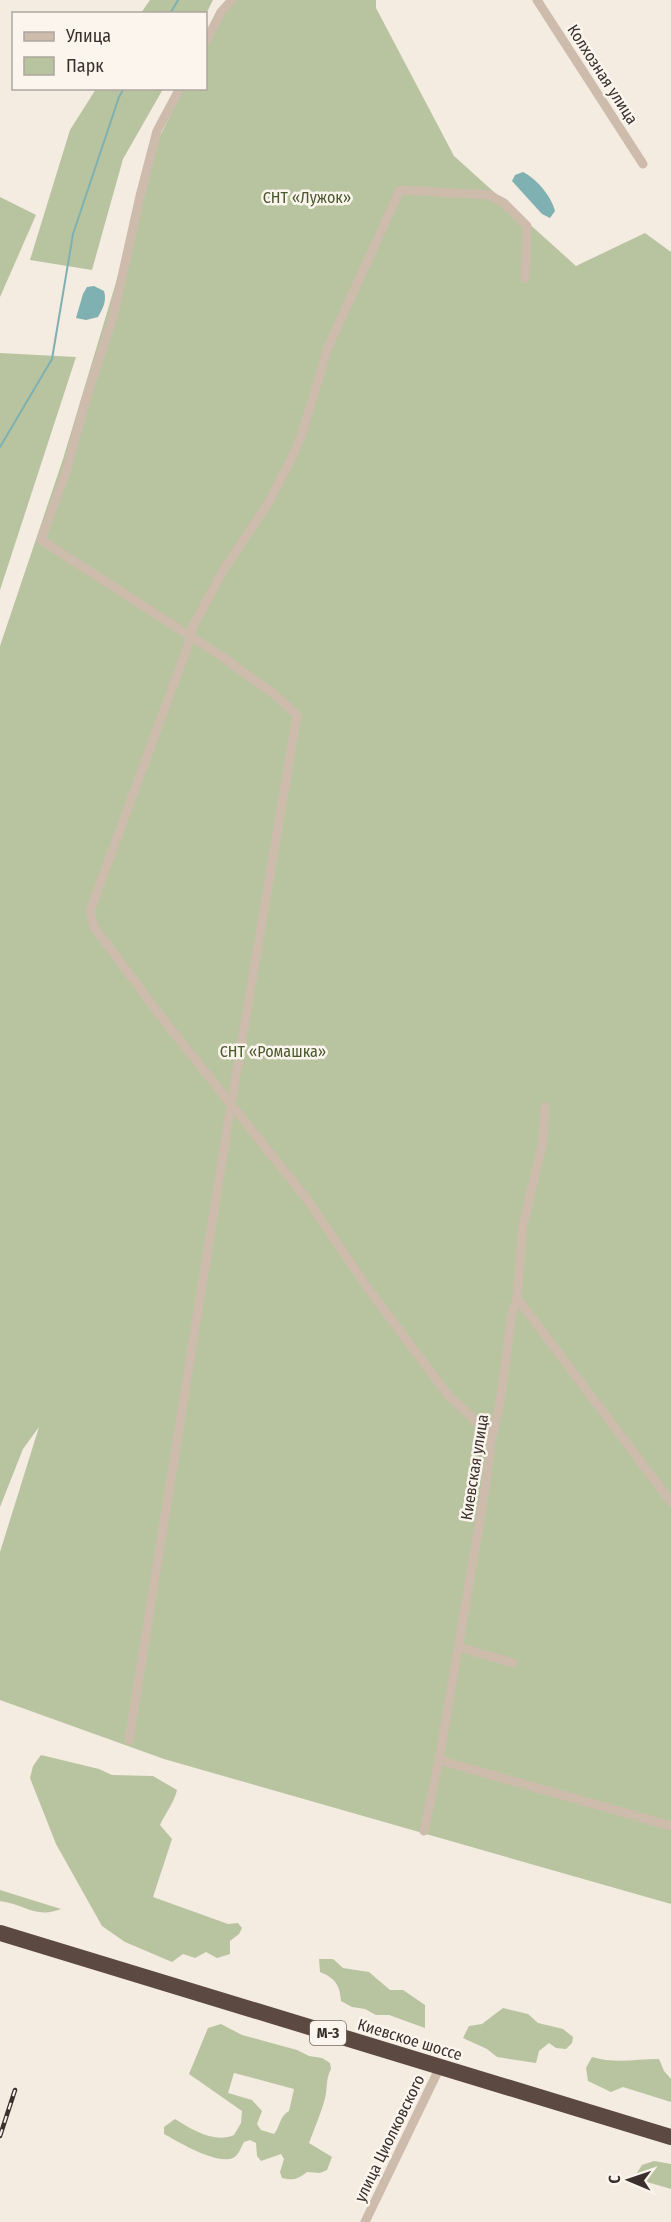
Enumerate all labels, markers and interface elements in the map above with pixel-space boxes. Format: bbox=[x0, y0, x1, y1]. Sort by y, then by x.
legend bbox=[12, 12, 207, 90]
street label: Колхозная улица bbox=[563, 21, 642, 128]
text: Улица bbox=[65, 25, 111, 47]
text: Парк bbox=[66, 55, 104, 77]
park label: СНТ «Лужок» bbox=[263, 188, 351, 207]
park label: СНТ «Ромашка» bbox=[220, 1042, 326, 1061]
street label: Киевская улица bbox=[457, 1413, 492, 1521]
street label: Киевское шоссе bbox=[355, 2015, 464, 2064]
road number: М-3 bbox=[310, 2021, 346, 2045]
street label: улица Циолковского bbox=[350, 2072, 428, 2205]
north arrow bbox=[599, 2150, 659, 2210]
text: С bbox=[605, 2174, 624, 2184]

